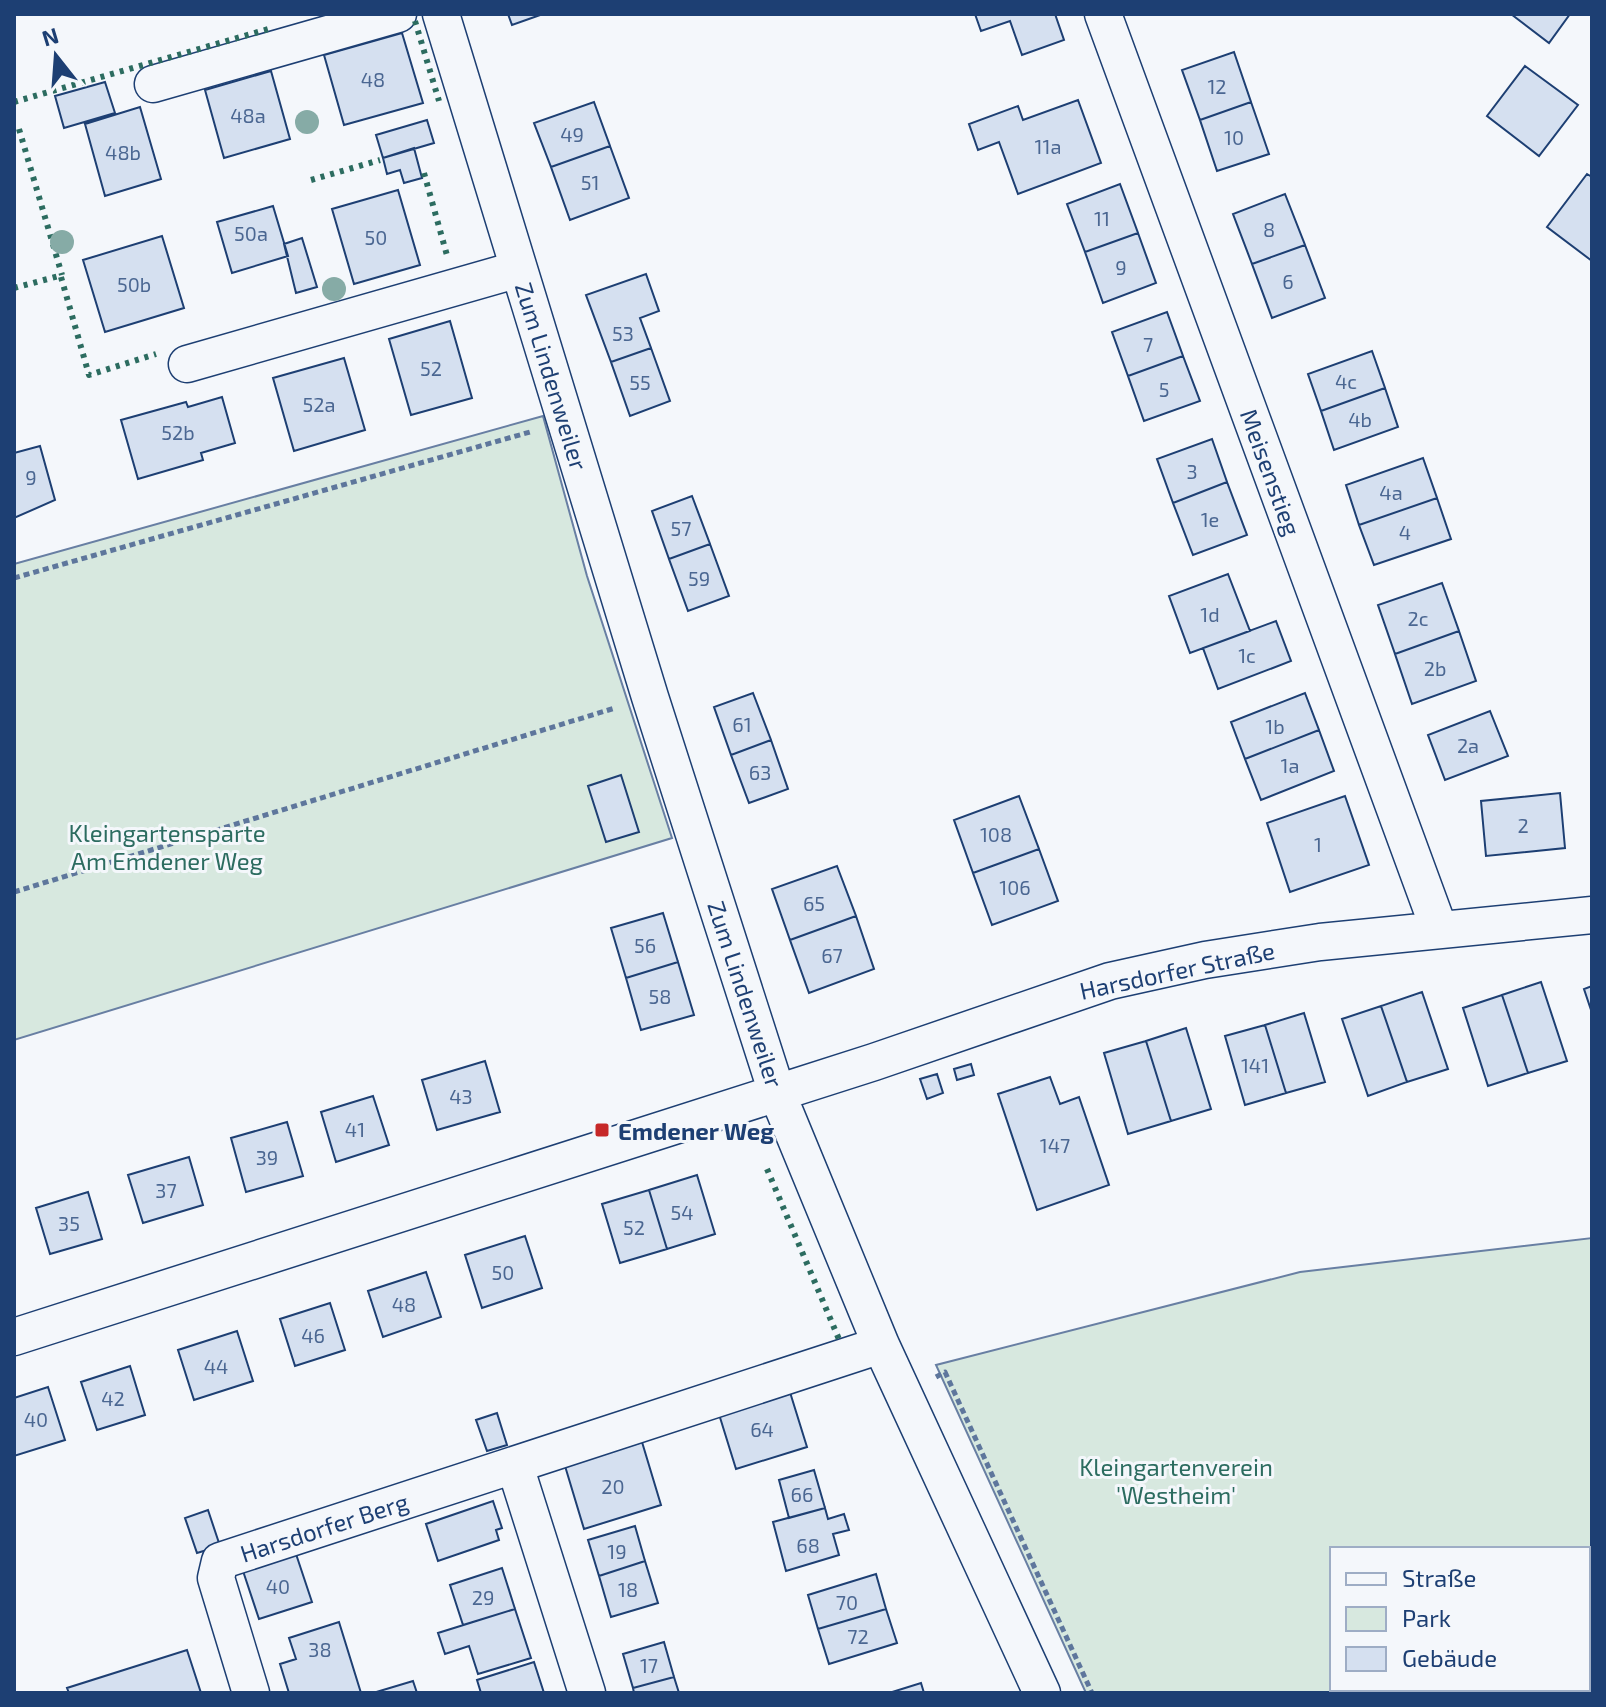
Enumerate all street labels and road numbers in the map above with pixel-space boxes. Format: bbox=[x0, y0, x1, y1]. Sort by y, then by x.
street label: Zum Lindenweiler bbox=[510, 279, 594, 474]
street label: Meisenstieg bbox=[1235, 405, 1307, 539]
street label: Zum Lindenweiler bbox=[702, 897, 790, 1091]
street label: Harsdorfer Straße bbox=[1077, 935, 1277, 1005]
street label: Harsdorfer Berg bbox=[236, 1486, 412, 1568]

